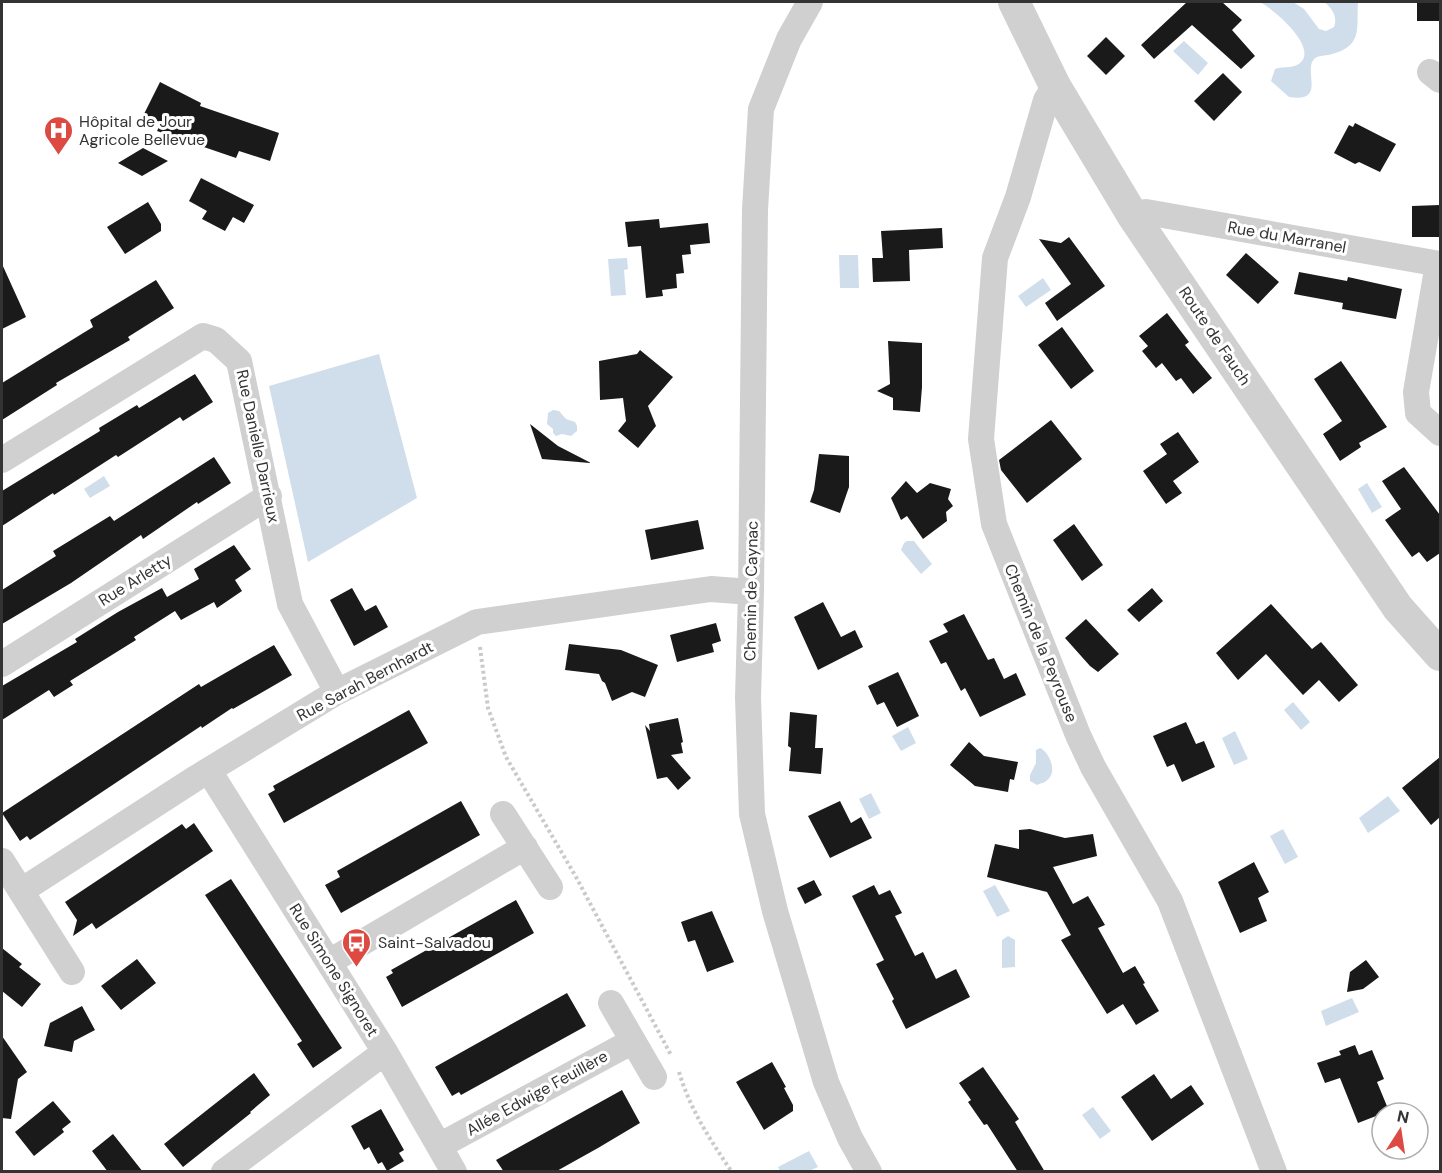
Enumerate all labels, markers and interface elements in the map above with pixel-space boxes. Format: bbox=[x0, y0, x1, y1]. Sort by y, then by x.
place label: Hôpital de Jour Agricole Bellevue bbox=[79, 111, 205, 150]
hospital icon: Hôpital de Jour Agricole Bellevue bbox=[42, 114, 74, 156]
street label: Rue du Marranel bbox=[1226, 216, 1348, 258]
street label: Route de Fauch bbox=[1174, 283, 1256, 389]
street label: Rue Danielle Darrieux bbox=[232, 368, 284, 524]
street label: Chemin de Caynac bbox=[739, 521, 763, 661]
street label: Rue Arletty bbox=[95, 549, 176, 611]
street label: Chemin de la Peyrouse bbox=[1000, 561, 1082, 725]
street label: Rue Sarah Bernhardt bbox=[293, 636, 437, 726]
street label: Rue Simone Signoret bbox=[285, 900, 383, 1040]
bus stop icon: Saint-Salvadou bbox=[341, 926, 373, 968]
place label: Saint-Salvadou bbox=[378, 932, 491, 953]
street label: Allée Edwige Feuillère bbox=[463, 1045, 611, 1141]
north arrow bbox=[1370, 1101, 1430, 1161]
text: N bbox=[1395, 1105, 1411, 1128]

